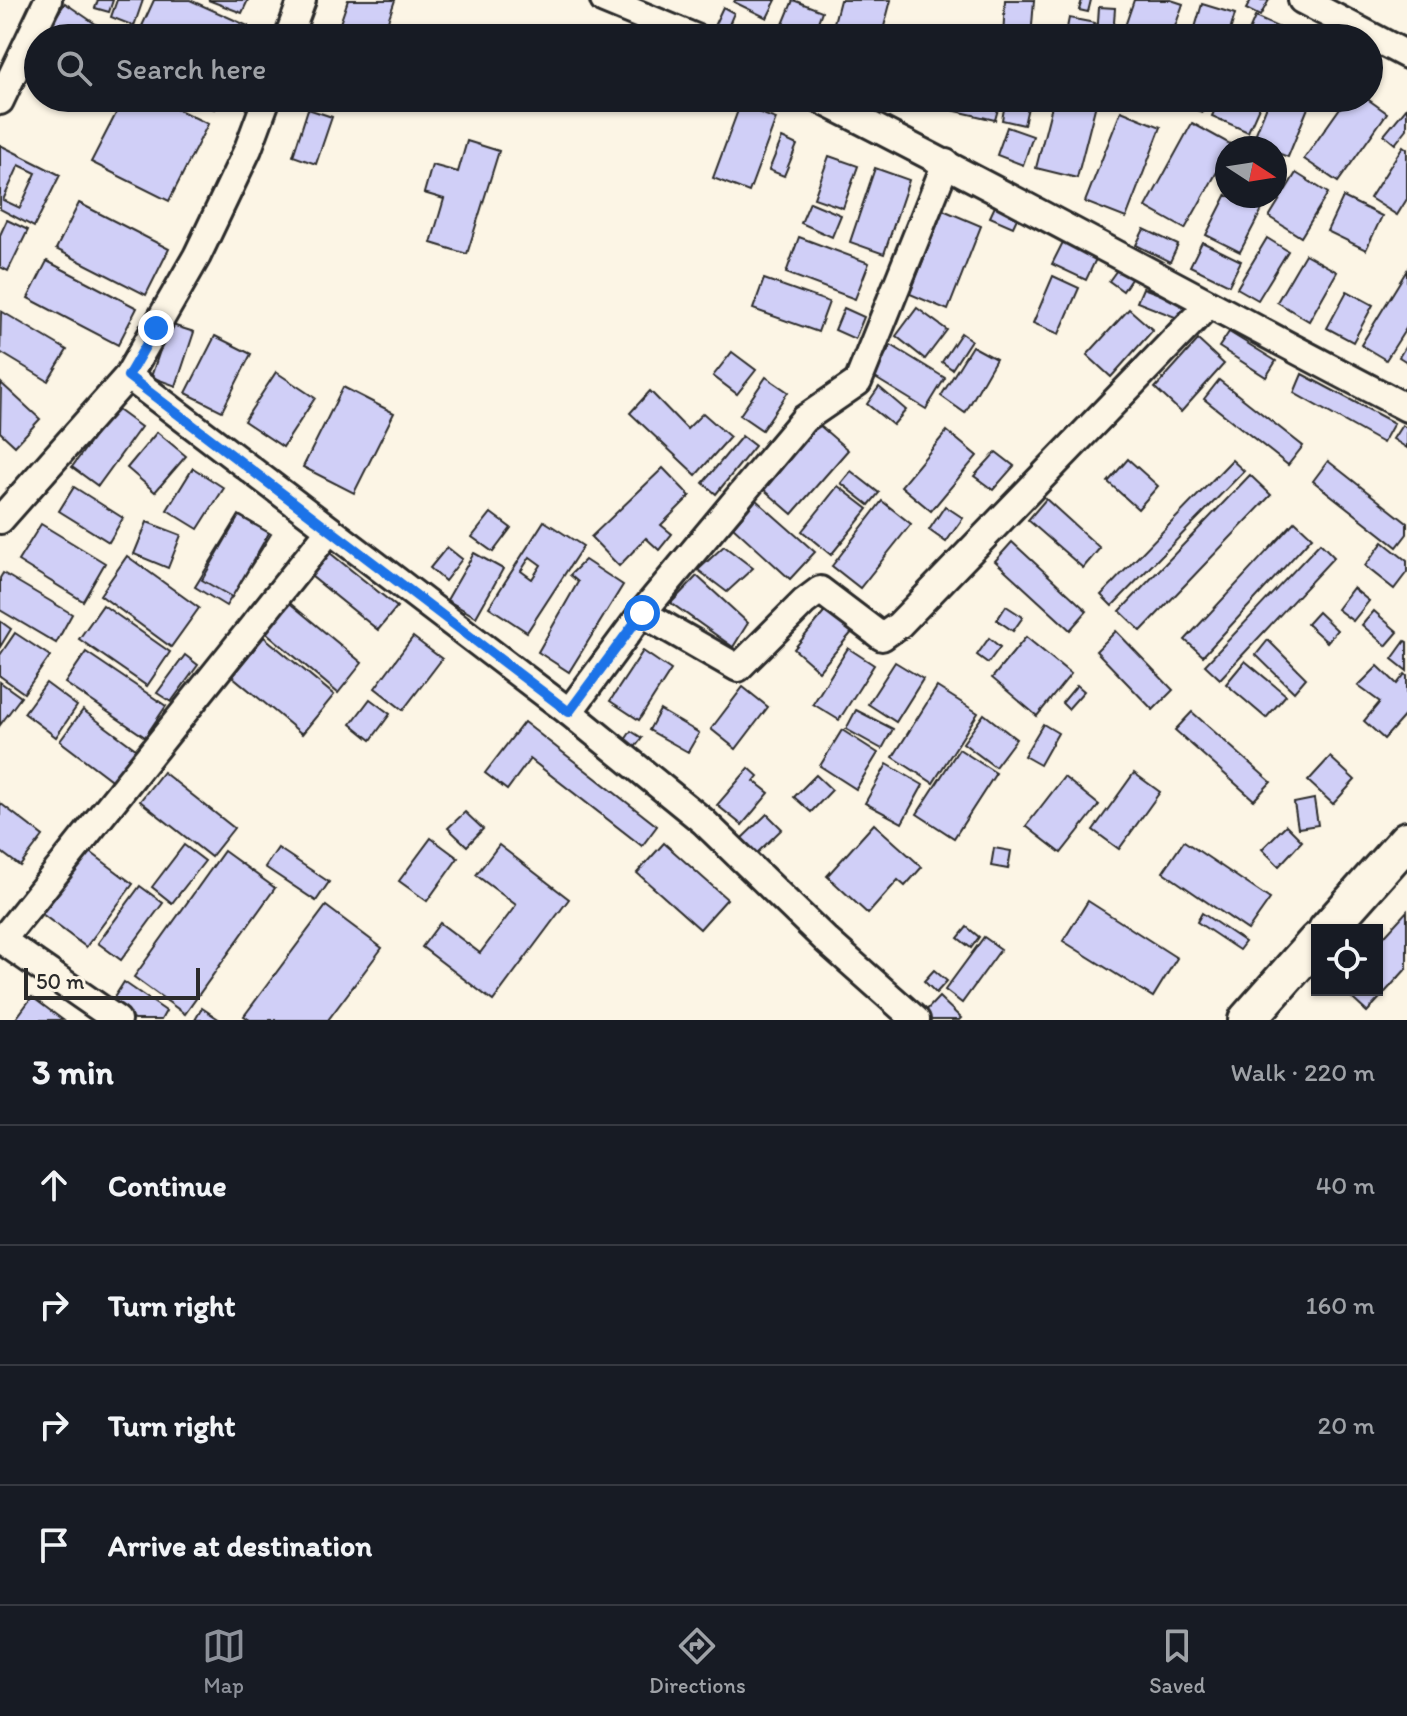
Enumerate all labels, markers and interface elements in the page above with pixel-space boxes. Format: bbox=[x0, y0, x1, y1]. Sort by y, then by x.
search box bbox=[24, 24, 1383, 112]
icon: search bbox=[52, 46, 96, 90]
text: Search here bbox=[116, 50, 266, 87]
north arrow bbox=[1215, 136, 1287, 208]
route end bbox=[138, 310, 174, 346]
route start bbox=[624, 595, 660, 631]
map controls bbox=[1311, 924, 1383, 996]
button: locate bbox=[1311, 924, 1383, 996]
scale bar bbox=[24, 964, 200, 1000]
text: 50 m bbox=[36, 968, 85, 995]
text: 3 min bbox=[32, 1052, 114, 1093]
text: Walk · 220 m bbox=[1231, 1056, 1375, 1088]
icon: ahead bbox=[32, 1163, 76, 1207]
text: Continue bbox=[108, 1167, 227, 1204]
text: 40 m bbox=[1316, 1169, 1375, 1201]
icon: right bbox=[32, 1283, 76, 1327]
text: Turn right bbox=[108, 1287, 236, 1324]
text: 160 m bbox=[1305, 1289, 1375, 1321]
icon: right bbox=[32, 1403, 76, 1447]
text: Turn right bbox=[108, 1407, 236, 1444]
text: 20 m bbox=[1318, 1409, 1375, 1441]
icon: arrive bbox=[32, 1523, 76, 1567]
text: Arrive at destination bbox=[108, 1527, 372, 1564]
tab: Map bbox=[202, 1624, 246, 1699]
tab: Directions bbox=[649, 1624, 746, 1699]
tab: Saved bbox=[1149, 1624, 1205, 1699]

